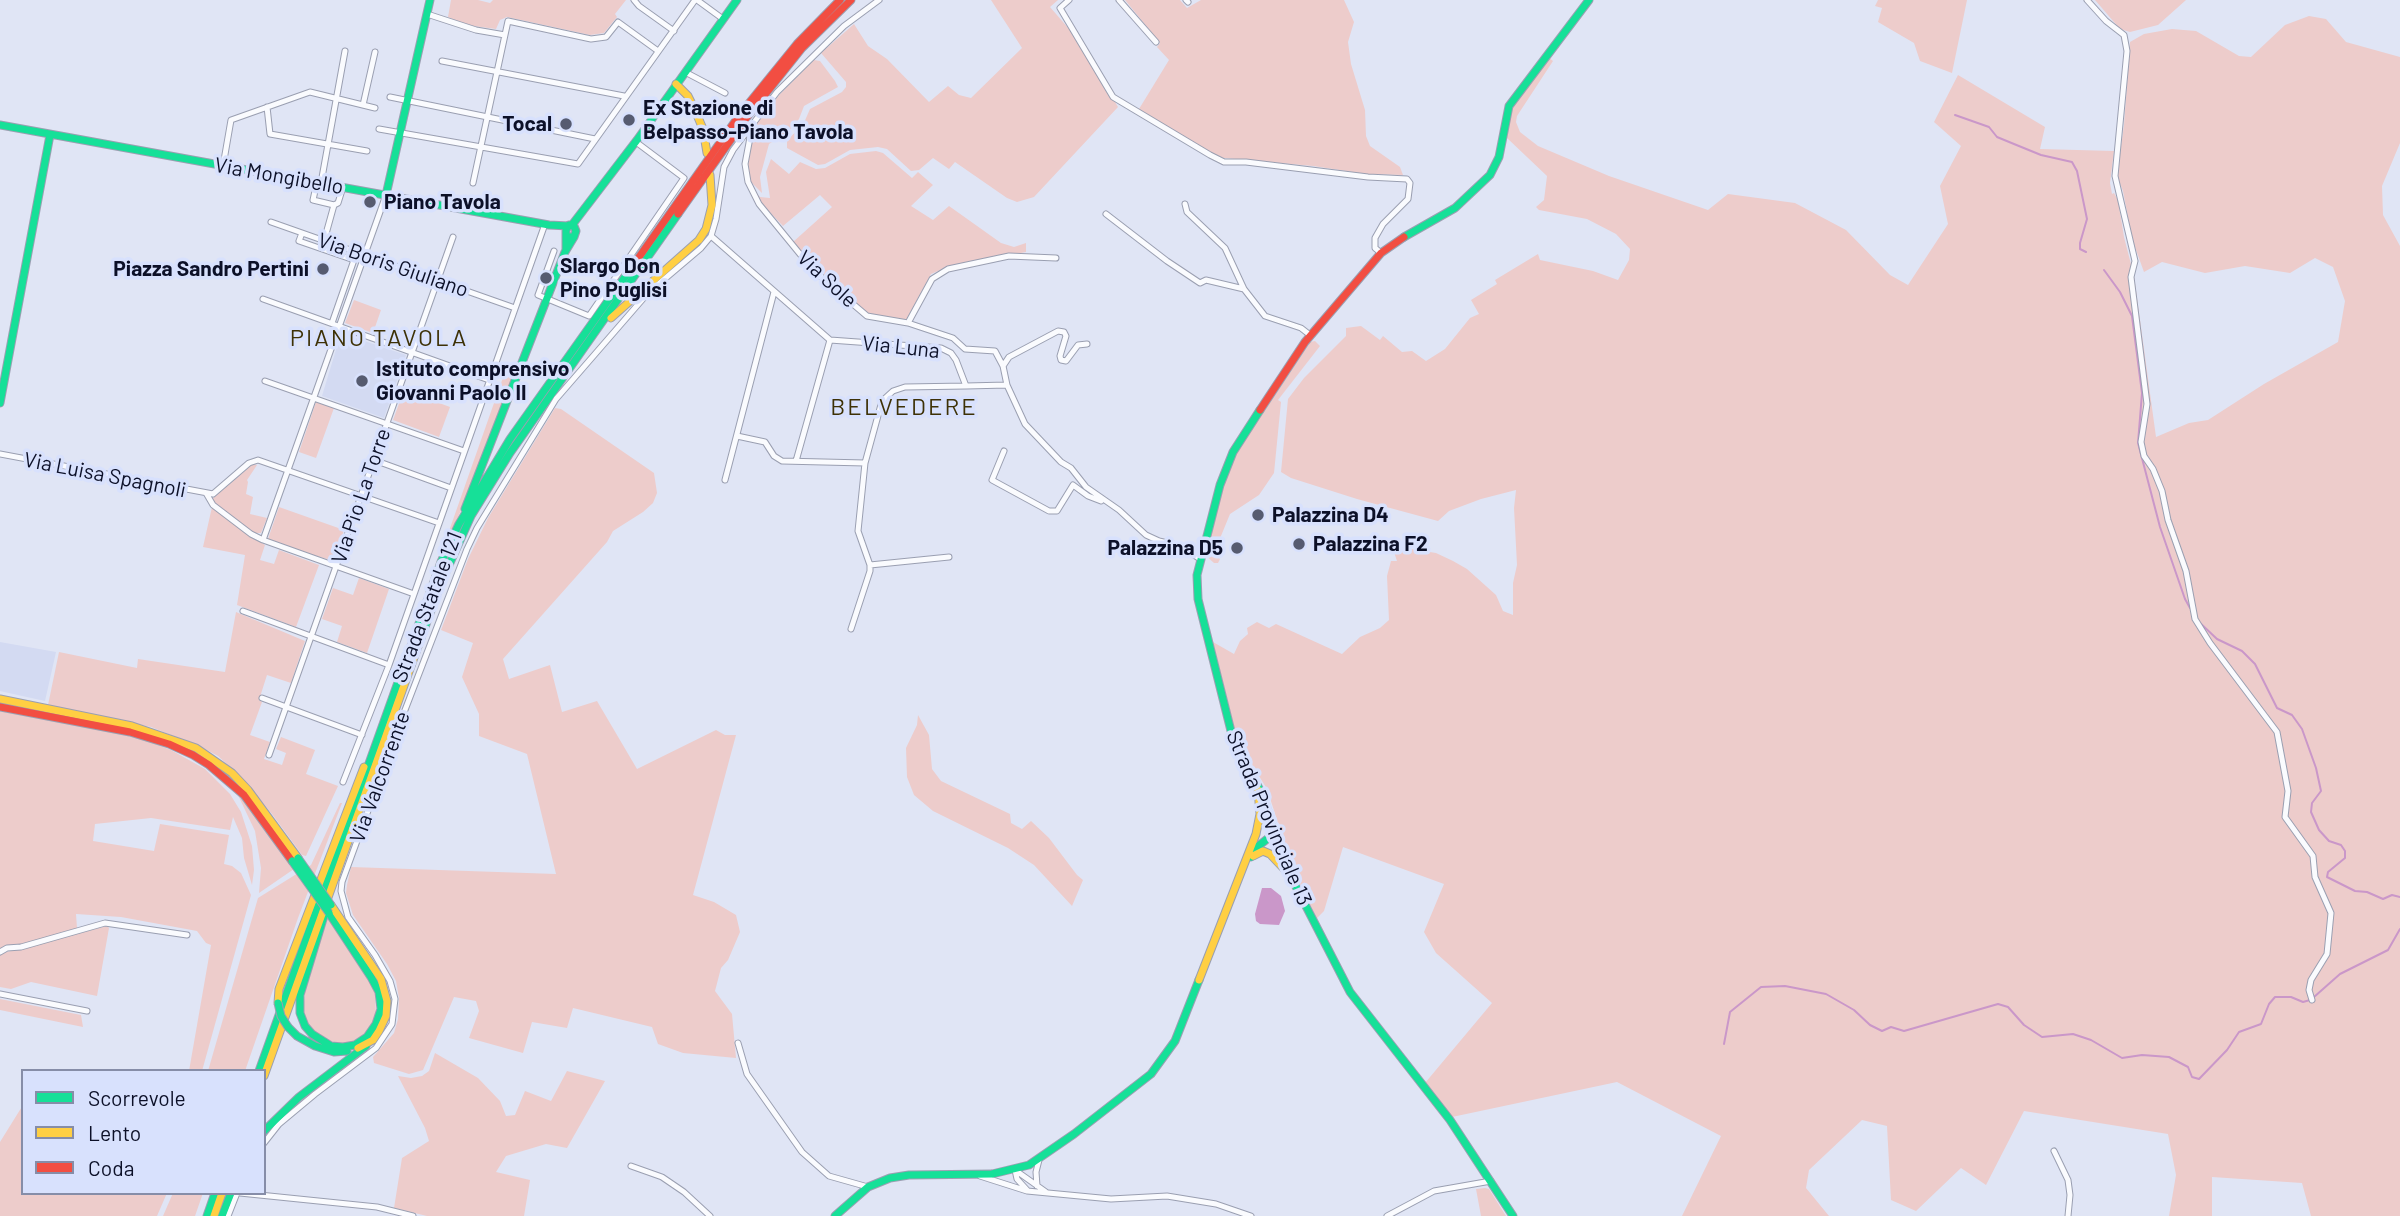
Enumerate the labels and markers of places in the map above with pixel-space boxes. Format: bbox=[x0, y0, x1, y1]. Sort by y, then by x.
place label: Ex Stazione di Belpasso-Piano Tavola bbox=[643, 95, 854, 145]
place label: Tocal bbox=[502, 111, 552, 137]
marker: Ex Stazione di Belpasso-Piano Tavola bbox=[621, 112, 637, 128]
marker: Tocal bbox=[558, 116, 574, 132]
place label: Piano Tavola bbox=[384, 189, 501, 215]
marker: Piano Tavola bbox=[362, 194, 378, 210]
place label: Slargo Don Pino Puglisi bbox=[560, 253, 667, 303]
place label: Piazza Sandro Pertini bbox=[113, 256, 309, 282]
marker: Piazza Sandro Pertini bbox=[315, 261, 331, 277]
marker: Slargo Don Pino Puglisi bbox=[538, 270, 554, 286]
place label: Istituto comprensivo Giovanni Paolo II bbox=[376, 356, 569, 406]
marker: Istituto comprensivo Giovanni Paolo II bbox=[354, 373, 370, 389]
place label: Palazzina D4 bbox=[1272, 502, 1389, 528]
marker: Palazzina D4 bbox=[1250, 507, 1266, 523]
place label: Palazzina F2 bbox=[1313, 531, 1428, 557]
place label: Palazzina D5 bbox=[1108, 535, 1223, 561]
marker: Palazzina F2 bbox=[1291, 536, 1307, 552]
marker: Palazzina D5 bbox=[1229, 540, 1245, 556]

